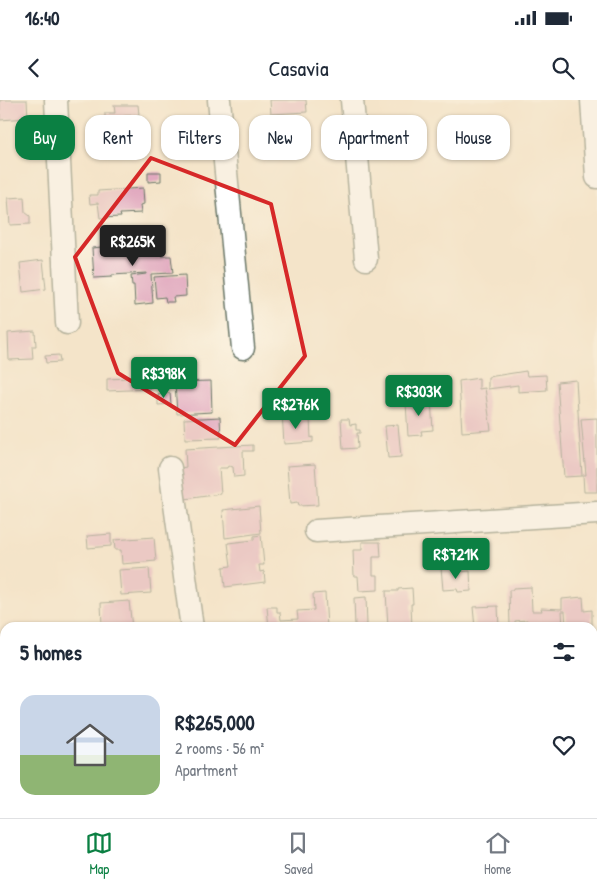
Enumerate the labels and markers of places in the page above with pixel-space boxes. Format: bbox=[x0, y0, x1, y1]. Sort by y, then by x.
pin: R$265K bbox=[92, 224, 174, 267]
pin: R$398K bbox=[123, 356, 205, 399]
pin: R$303K bbox=[378, 374, 460, 417]
pin: R$276K bbox=[255, 388, 337, 430]
pin: R$721K bbox=[415, 538, 497, 580]

